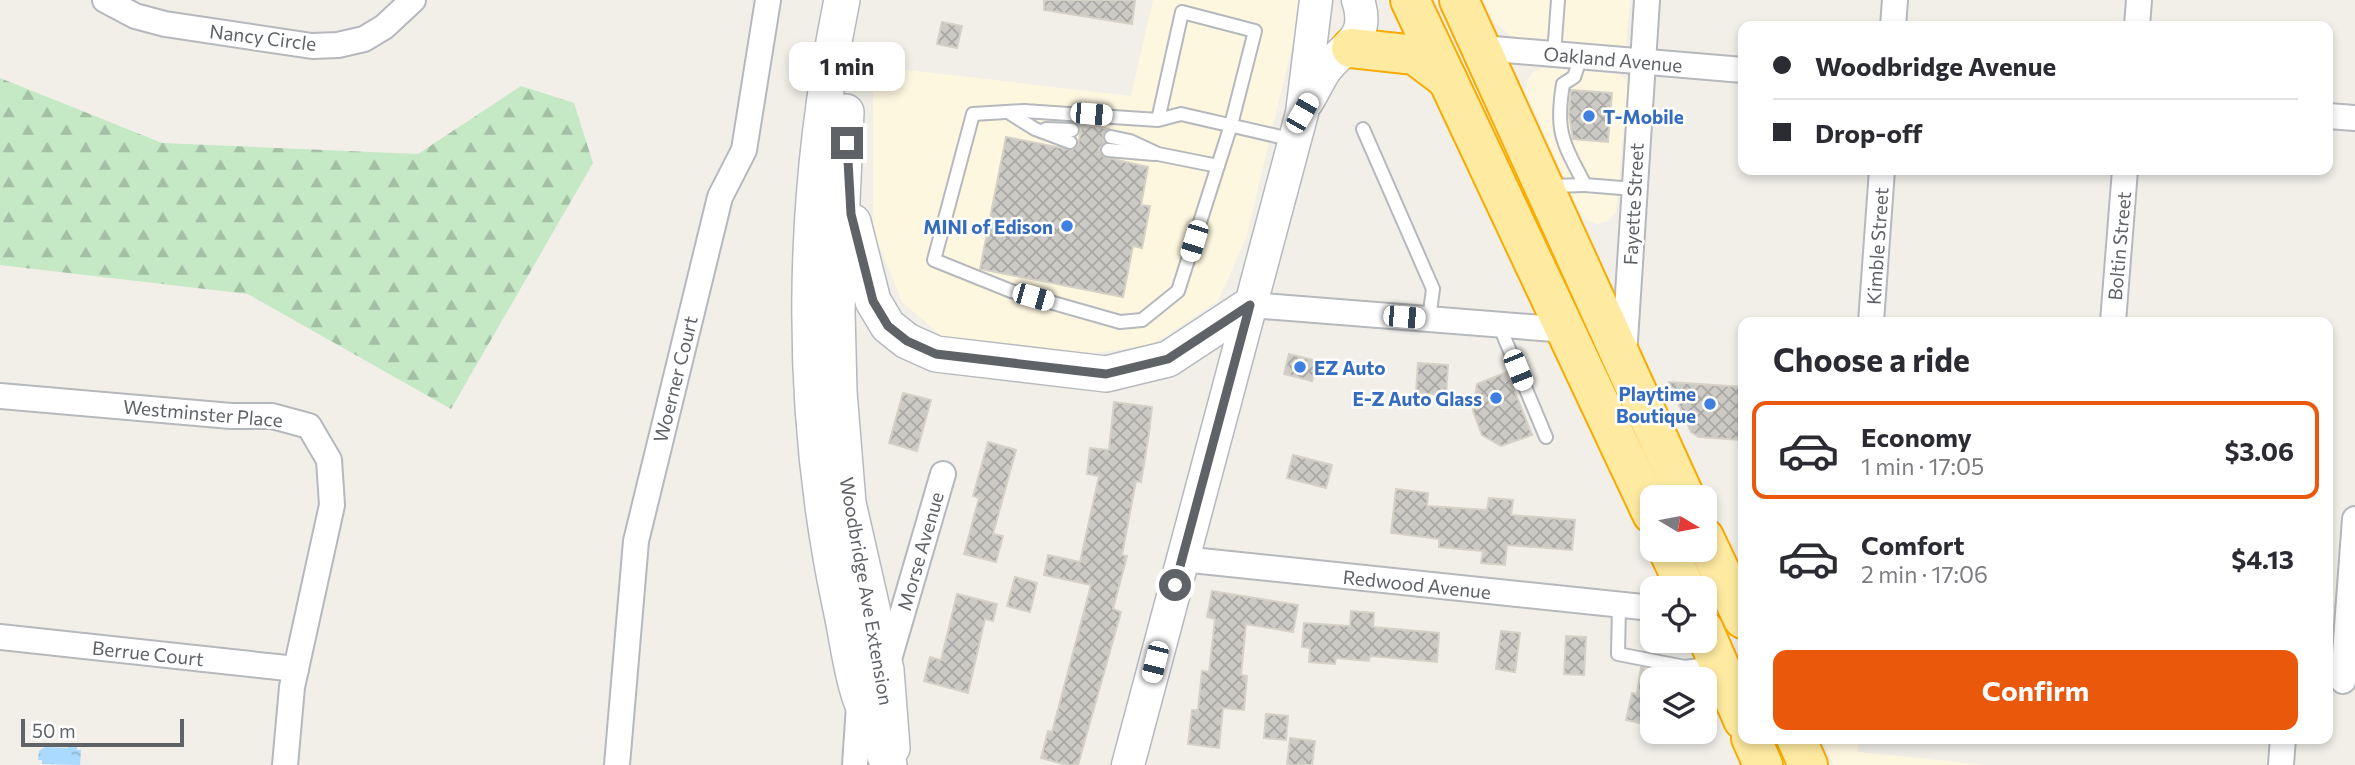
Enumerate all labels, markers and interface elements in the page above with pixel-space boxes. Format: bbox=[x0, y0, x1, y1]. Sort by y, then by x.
street label: Nancy Circle bbox=[208, 19, 318, 55]
callout: 1 min bbox=[789, 41, 905, 90]
street label: Oakland Avenue bbox=[1543, 41, 1683, 77]
text: Woodbridge Avenue bbox=[1815, 50, 2056, 81]
text: 1 min bbox=[820, 52, 874, 80]
car bbox=[1283, 90, 1322, 136]
car bbox=[1070, 102, 1113, 126]
place label: T-Mobile bbox=[1603, 105, 1684, 128]
marker: T-Mobile bbox=[1581, 108, 1597, 124]
text: Drop-off bbox=[1815, 117, 1922, 148]
route end bbox=[831, 127, 863, 159]
street label: Fayette Street bbox=[1618, 142, 1648, 266]
street label: Kimble Street bbox=[1861, 186, 1893, 305]
street label: Boltin Street bbox=[2103, 190, 2135, 301]
place label: MINI of Edison bbox=[923, 215, 1053, 238]
marker: MINI of Edison bbox=[1059, 218, 1075, 234]
car bbox=[1178, 218, 1211, 264]
car bbox=[1010, 281, 1057, 313]
car bbox=[1383, 305, 1426, 329]
street label: Woerner Court bbox=[648, 313, 702, 445]
text: Choose a ride bbox=[1773, 339, 1970, 379]
car bbox=[1501, 347, 1536, 393]
place label: EZ Auto bbox=[1314, 356, 1386, 379]
marker: EZ Auto bbox=[1292, 359, 1308, 375]
place label: Playtime Boutique bbox=[1616, 382, 1696, 427]
place label: E-Z Auto Glass bbox=[1352, 387, 1482, 410]
marker: E-Z Auto Glass bbox=[1488, 390, 1504, 406]
street label: Westminster Place bbox=[122, 395, 284, 431]
marker: Playtime Boutique bbox=[1702, 396, 1718, 412]
icon: car bbox=[1777, 419, 1840, 482]
text: Economy bbox=[1861, 421, 1972, 452]
text: $3.06 bbox=[2224, 435, 2294, 466]
text: 1 min · 17:05 bbox=[1861, 452, 1984, 480]
street label: Woodbridge Ave Extension bbox=[836, 475, 898, 707]
north arrow bbox=[1640, 485, 1717, 562]
map controls bbox=[1640, 485, 1717, 744]
street label: Morse Avenue bbox=[892, 489, 948, 613]
icon: car bbox=[1777, 527, 1840, 590]
text: Comfort bbox=[1861, 529, 1964, 560]
text: $4.13 bbox=[2231, 543, 2294, 574]
text: 2 min · 17:06 bbox=[1861, 560, 1988, 588]
street label: Redwood Avenue bbox=[1342, 565, 1492, 603]
route start bbox=[1159, 569, 1191, 601]
button: locate bbox=[1640, 576, 1717, 653]
street label: Berrue Court bbox=[91, 636, 205, 670]
car bbox=[1140, 639, 1171, 685]
button: Confirm bbox=[1773, 650, 2298, 730]
button: layers bbox=[1640, 667, 1717, 744]
scale bar bbox=[21, 716, 184, 748]
text: 50 m bbox=[32, 719, 76, 742]

